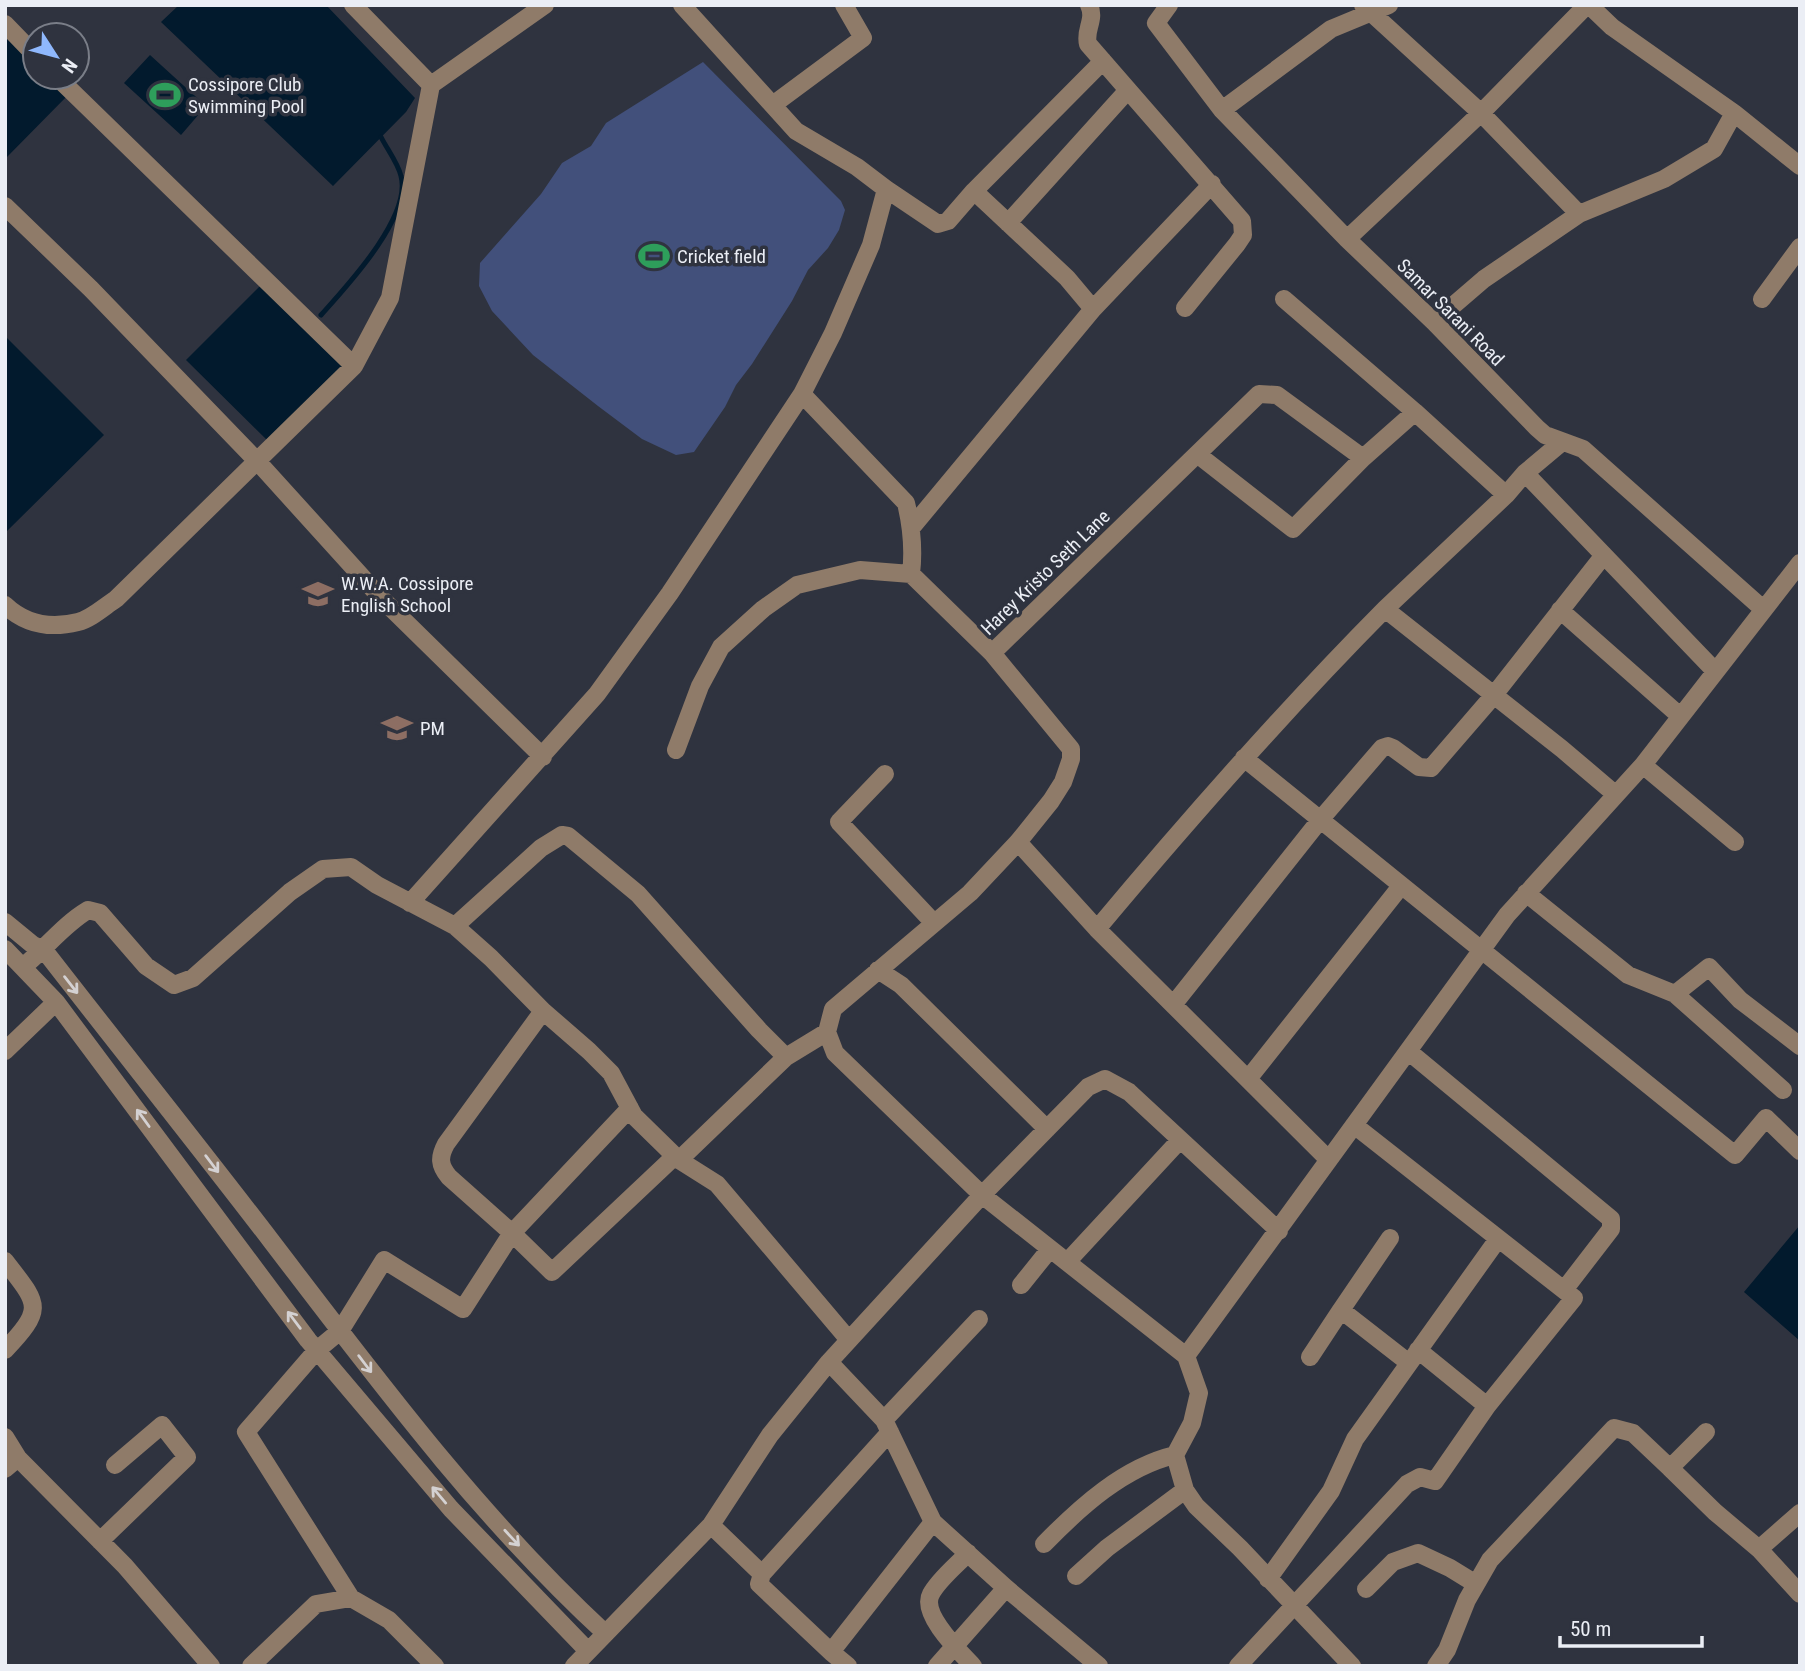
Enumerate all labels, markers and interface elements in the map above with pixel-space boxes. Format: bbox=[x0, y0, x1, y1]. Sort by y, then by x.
north arrow bbox=[21, 21, 91, 91]
text: N bbox=[57, 54, 82, 77]
place label: Cossipore Club Swimming Pool bbox=[188, 73, 304, 118]
sports icon: Cossipore Club Swimming Pool bbox=[148, 78, 182, 112]
sports icon: Cricket field bbox=[637, 239, 671, 273]
place label: Cricket field bbox=[677, 245, 766, 268]
street label: Samar Sarani Road bbox=[1392, 254, 1509, 371]
street label: Harey Kristo Seth Lane bbox=[976, 505, 1115, 640]
place label: W.W.A. Cossipore English School bbox=[341, 572, 474, 617]
school or university icon: W.W.A. Cossipore English School bbox=[301, 577, 335, 611]
school or university icon: PM bbox=[380, 711, 414, 745]
place label: PM bbox=[420, 717, 445, 740]
one-way arrow bbox=[64, 976, 79, 994]
one-way arrow bbox=[136, 1109, 151, 1128]
one-way arrow bbox=[205, 1154, 220, 1172]
one-way arrow bbox=[286, 1312, 301, 1330]
one-way arrow bbox=[358, 1354, 373, 1373]
one-way arrow bbox=[431, 1487, 447, 1505]
one-way arrow bbox=[504, 1529, 521, 1546]
scale bar bbox=[1560, 1604, 1702, 1648]
text: 50 m bbox=[1570, 1617, 1611, 1641]

